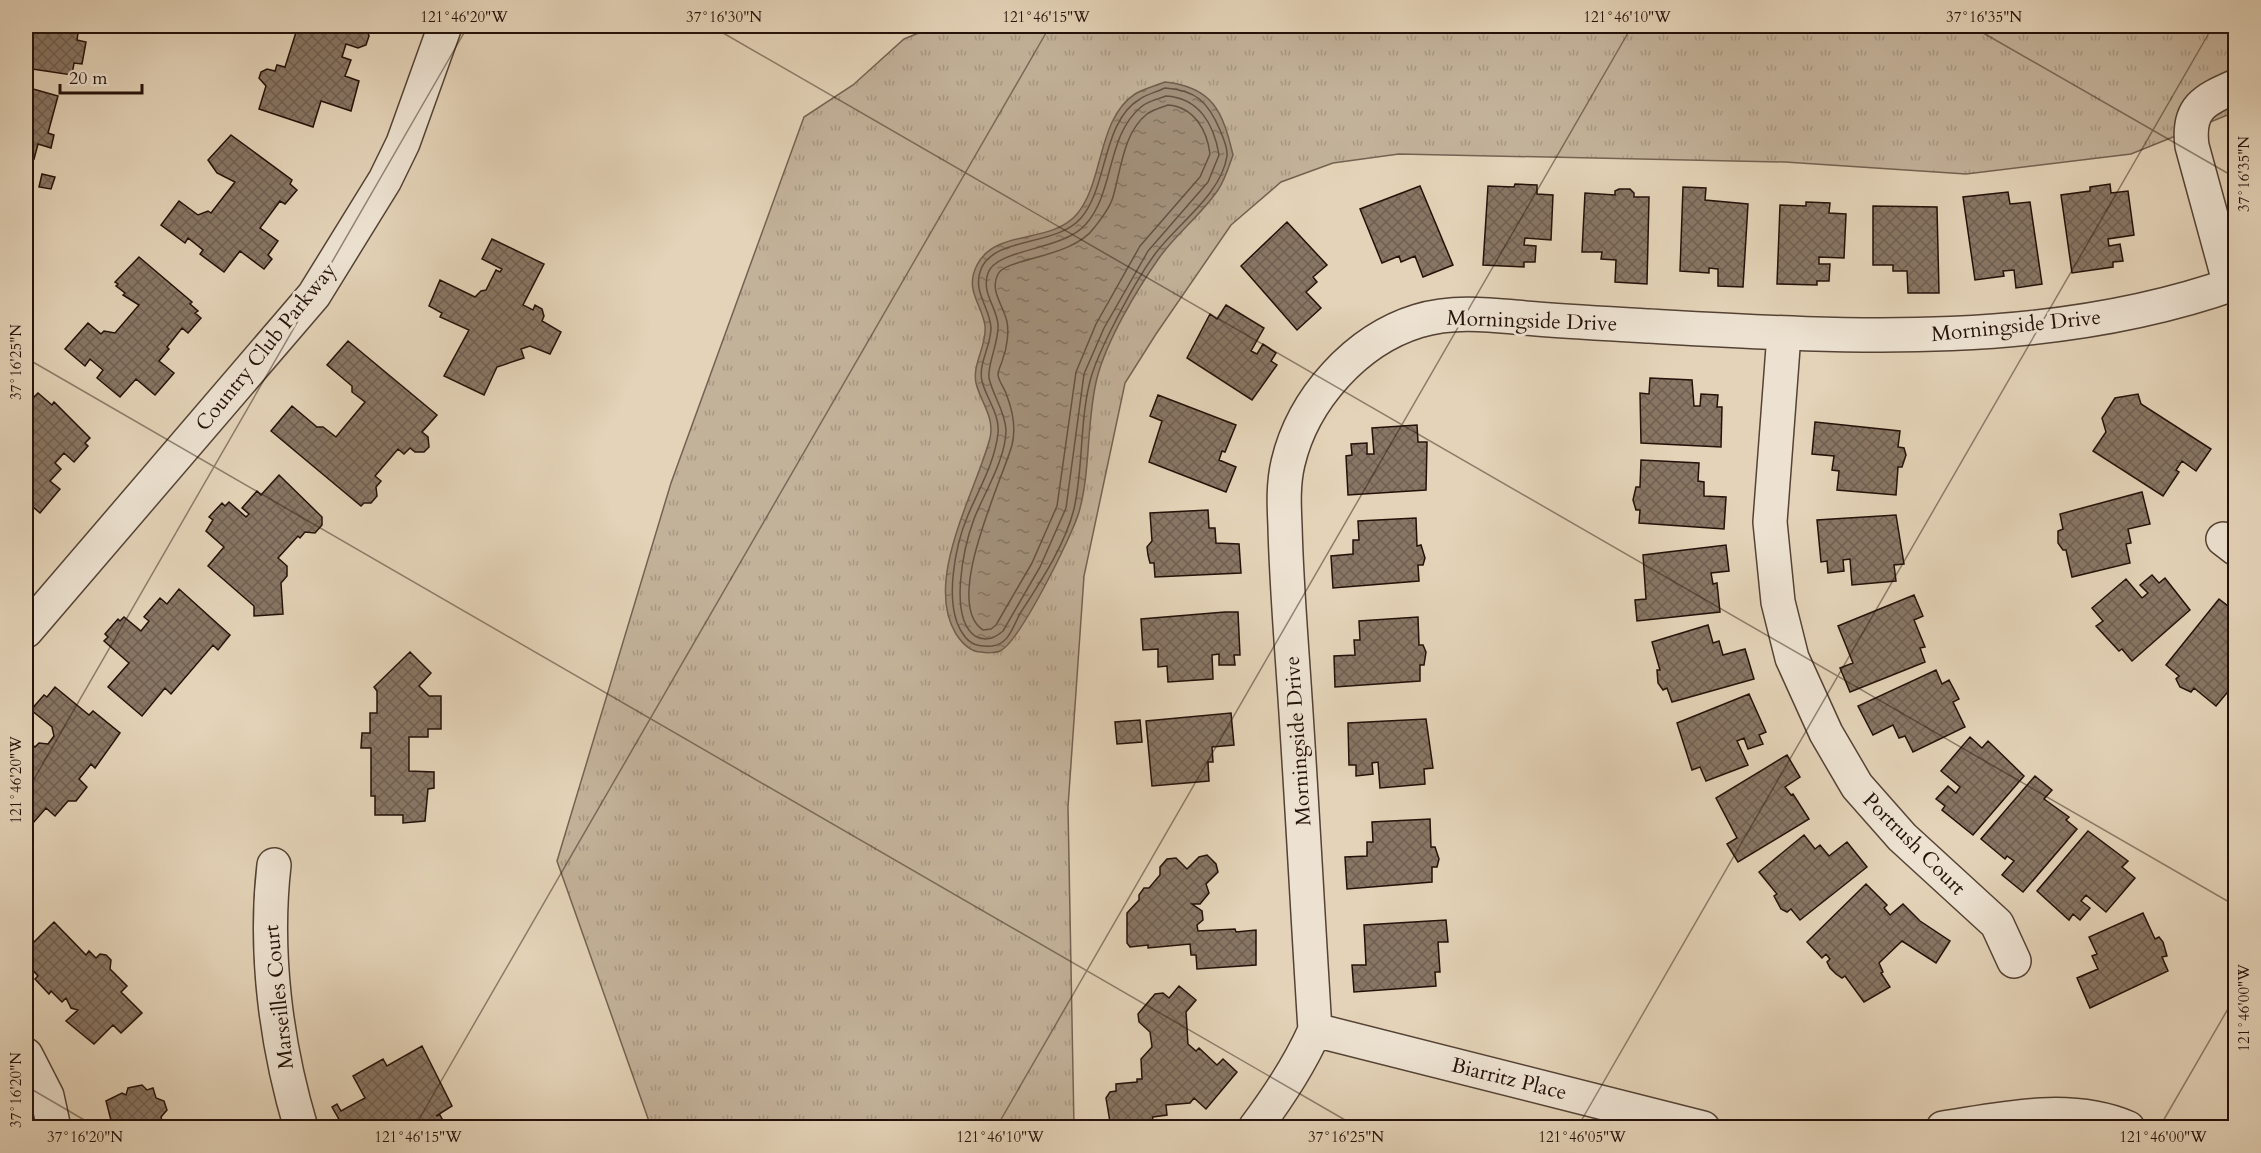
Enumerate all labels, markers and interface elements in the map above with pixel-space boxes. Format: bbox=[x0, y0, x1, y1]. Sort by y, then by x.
text: 121°46'20"W bbox=[420, 7, 508, 27]
text: 37°16'30"N bbox=[686, 7, 762, 27]
text: 121°46'15"W bbox=[1002, 7, 1090, 27]
text: 121°46'10"W bbox=[1583, 7, 1671, 27]
text: 37°16'35"N bbox=[1946, 7, 2022, 27]
scale bar bbox=[60, 57, 142, 95]
text: 20 m bbox=[69, 66, 108, 91]
text: 37°16'35"N bbox=[2234, 136, 2254, 212]
street label: Country Club Parkway bbox=[189, 257, 343, 437]
street label: Morningside Drive bbox=[1930, 303, 2102, 349]
street label: Morningside Drive bbox=[1446, 304, 1618, 338]
text: 37°16'25"N bbox=[6, 324, 26, 400]
street label: Morningside Drive bbox=[1278, 655, 1318, 827]
text: 121°46'20"W bbox=[6, 736, 26, 824]
street label: Portrush Court bbox=[1856, 786, 1972, 902]
street label: Marseilles Court bbox=[257, 923, 301, 1071]
text: 121°46'00"W bbox=[2234, 964, 2254, 1052]
street label: Biarritz Place bbox=[1448, 1051, 1570, 1107]
text: 37°16'20"N bbox=[6, 1052, 26, 1128]
text: 37°16'20"N bbox=[47, 1127, 123, 1147]
text: 121°46'15"W bbox=[374, 1127, 462, 1147]
text: 121°46'10"W bbox=[956, 1127, 1044, 1147]
text: 37°16'25"N bbox=[1308, 1127, 1384, 1147]
text: 121°46'05"W bbox=[1538, 1127, 1626, 1147]
text: 121°46'00"W bbox=[2119, 1127, 2207, 1147]

